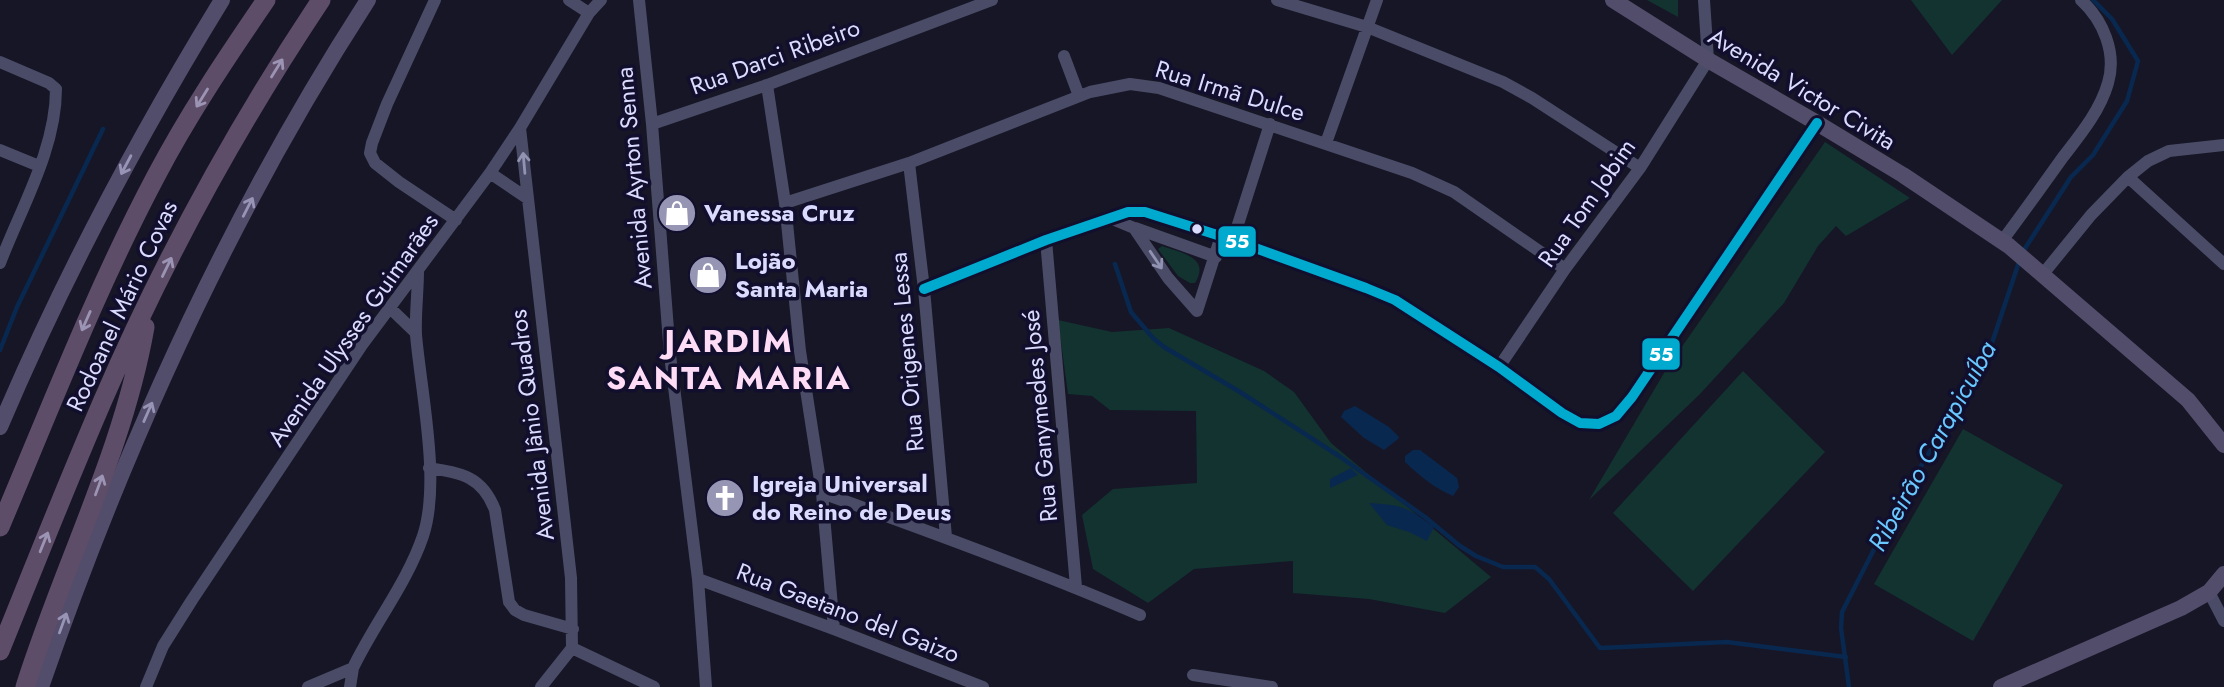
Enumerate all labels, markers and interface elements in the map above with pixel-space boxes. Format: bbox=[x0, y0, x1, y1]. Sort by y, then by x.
street label: Rua Darci Ribeiro bbox=[685, 10, 865, 103]
street label: Avenida Victor Civita bbox=[1702, 19, 1903, 158]
street label: Rua Irmã Dulce bbox=[1151, 51, 1309, 130]
one-way arrow bbox=[270, 59, 284, 79]
street label: Avenida Ayrton Senna bbox=[606, 66, 661, 291]
one-way arrow bbox=[195, 88, 209, 108]
street label: Rua Tom Jobim bbox=[1529, 131, 1644, 274]
one-way arrow bbox=[517, 152, 530, 175]
one-way arrow bbox=[119, 154, 133, 174]
shop icon: Vanessa Cruz bbox=[656, 192, 698, 234]
street label: Rodoanel Mário Covas bbox=[57, 194, 186, 417]
place label: Vanessa Cruz bbox=[703, 195, 855, 230]
one-way arrow bbox=[241, 197, 255, 218]
street label: Avenida Ulysses Guimarães bbox=[259, 206, 447, 454]
unlabelled marker bbox=[1190, 222, 1204, 236]
line badge: 55 bbox=[1217, 225, 1257, 258]
text: 55 bbox=[1225, 228, 1249, 255]
place label: Lojão Santa Maria bbox=[735, 243, 868, 306]
one-way arrow bbox=[1149, 250, 1163, 270]
street label: Rua Origenes Lessa bbox=[880, 251, 933, 453]
shop icon: Lojão Santa Maria bbox=[687, 254, 729, 296]
one-way arrow bbox=[160, 257, 174, 278]
street label: Avenida Jânio Quadros bbox=[500, 308, 563, 543]
street label: Rua Ganymedes José bbox=[1013, 308, 1066, 524]
one-way arrow bbox=[79, 310, 92, 332]
district label: JARDIM SANTA MARIA bbox=[606, 318, 852, 401]
water label: Ribeirão Carapicuíba bbox=[1858, 333, 2006, 558]
line badge: 55 bbox=[1641, 337, 1681, 371]
text: 55 bbox=[1649, 341, 1673, 368]
one-way arrow bbox=[143, 401, 156, 423]
place label: Igreja Universal do Reino de Deus bbox=[752, 466, 951, 529]
one-way arrow bbox=[94, 475, 106, 497]
church icon: Igreja Universal do Reino de Deus bbox=[704, 477, 746, 519]
one-way arrow bbox=[39, 532, 52, 553]
street label: Rua Gaetano del Gaizo bbox=[732, 554, 965, 671]
one-way arrow bbox=[58, 612, 71, 634]

